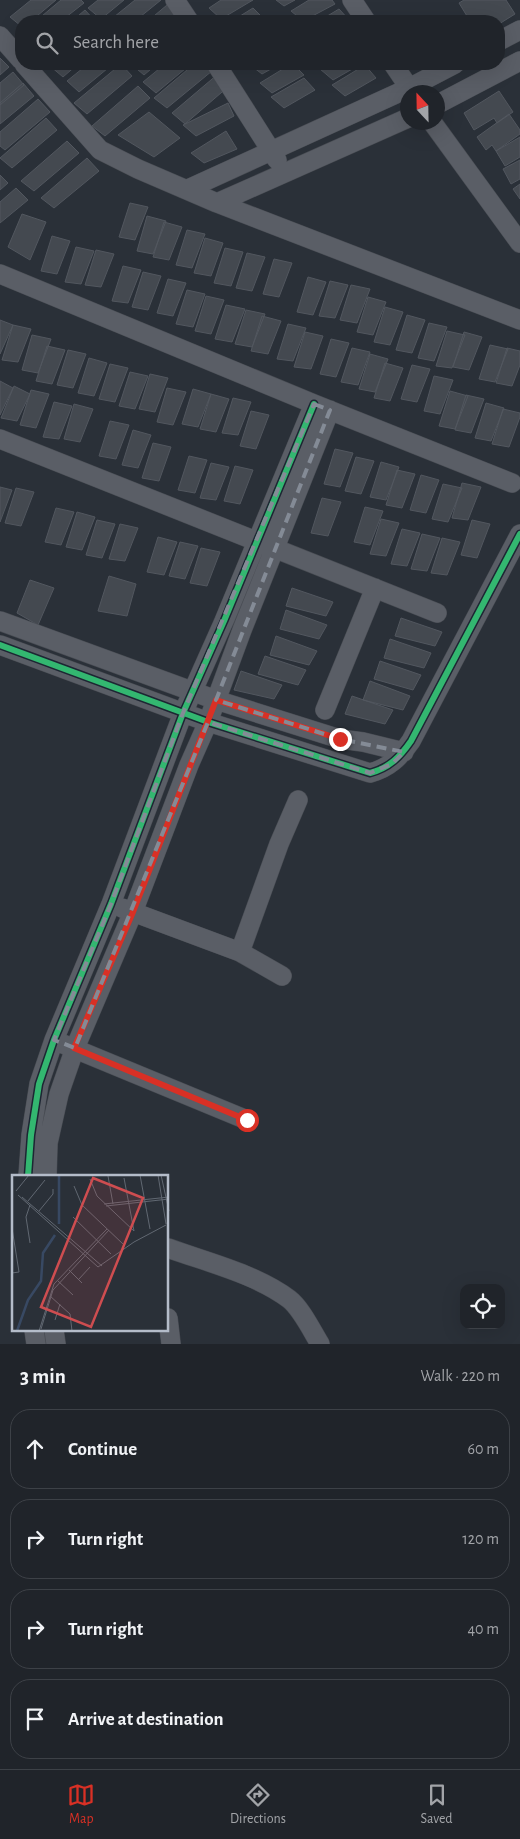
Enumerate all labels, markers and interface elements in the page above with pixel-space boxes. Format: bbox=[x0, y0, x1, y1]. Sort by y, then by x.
search box bbox=[15, 15, 505, 70]
icon: search bbox=[33, 29, 61, 57]
text: Search here bbox=[73, 33, 159, 52]
north arrow bbox=[400, 85, 445, 130]
route end bbox=[329, 728, 352, 751]
route start bbox=[236, 1109, 259, 1132]
inset map bbox=[12, 1175, 169, 1332]
map controls bbox=[460, 1284, 505, 1329]
button: locate bbox=[460, 1284, 505, 1329]
text: 3 min bbox=[20, 1366, 66, 1387]
text: Walk · 220 m bbox=[421, 1368, 500, 1384]
icon: ahead bbox=[21, 1435, 49, 1463]
text: Continue bbox=[68, 1440, 137, 1459]
text: 60 m bbox=[468, 1441, 499, 1457]
icon: right bbox=[21, 1525, 49, 1553]
text: Turn right bbox=[68, 1530, 143, 1549]
text: 120 m bbox=[462, 1531, 499, 1547]
icon: right bbox=[21, 1615, 49, 1643]
text: Turn right bbox=[68, 1620, 143, 1639]
text: 40 m bbox=[467, 1621, 499, 1637]
icon: arrive bbox=[21, 1705, 49, 1733]
text: Arrive at destination bbox=[68, 1710, 224, 1729]
tab: Map bbox=[67, 1781, 95, 1828]
tab: Directions bbox=[230, 1781, 286, 1828]
tab: Saved bbox=[421, 1781, 453, 1828]

